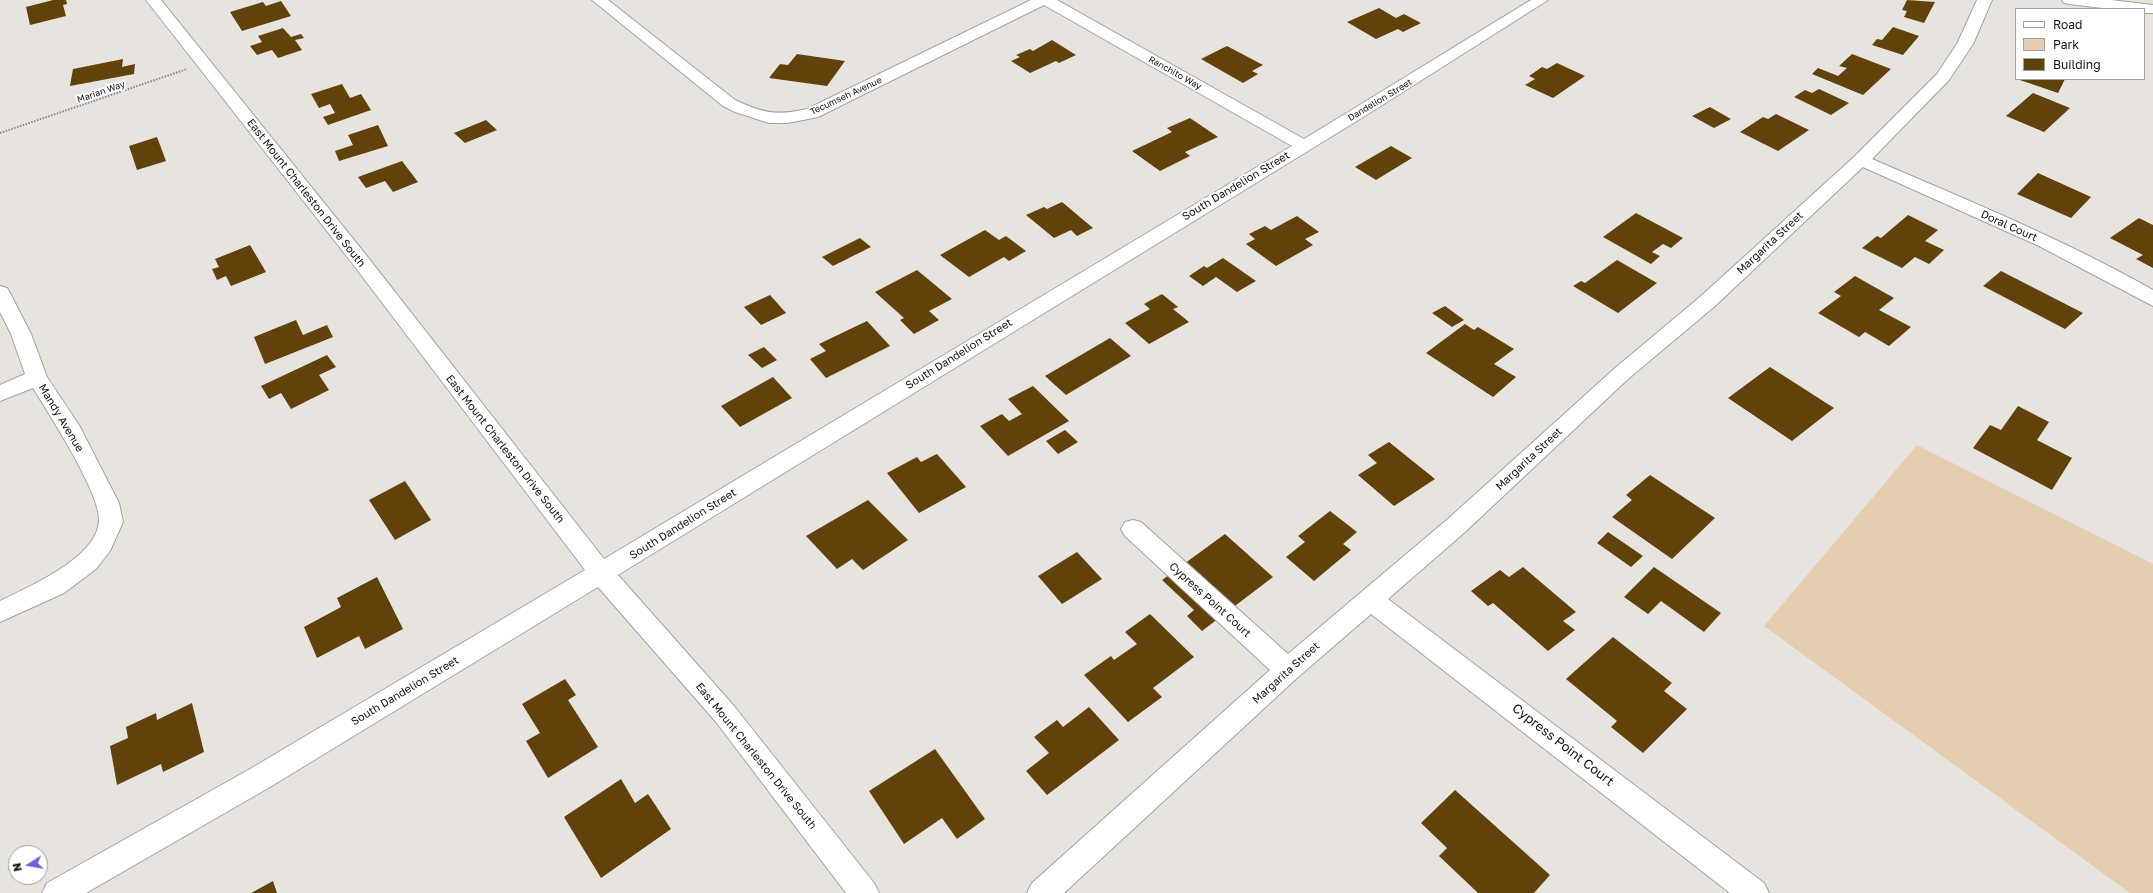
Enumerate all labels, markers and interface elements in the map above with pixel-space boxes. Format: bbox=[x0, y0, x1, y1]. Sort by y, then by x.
legend bbox=[2015, 8, 2145, 80]
text: Road bbox=[2053, 17, 2082, 32]
text: Park bbox=[2053, 37, 2079, 52]
street label: Ranchito Way bbox=[1147, 54, 1203, 92]
text: Building bbox=[2053, 57, 2101, 72]
street label: Tecumseh Avenue bbox=[808, 75, 884, 117]
street label: Dandelion Street bbox=[1346, 77, 1414, 123]
street label: Marian Way bbox=[76, 79, 126, 105]
street label: East Mount Charleston Drive South bbox=[244, 116, 368, 270]
street label: South Dandelion Street bbox=[1180, 149, 1292, 223]
street label: Doral Court bbox=[1979, 208, 2039, 244]
street label: Margarita Street bbox=[1734, 209, 1806, 277]
street label: South Dandelion Street bbox=[903, 316, 1015, 392]
street label: East Mount Charleston Drive South bbox=[443, 372, 567, 526]
street label: Mandy Avenue bbox=[36, 382, 86, 454]
street label: Margarita Street bbox=[1493, 425, 1565, 493]
street label: South Dandelion Street bbox=[627, 486, 739, 562]
street label: Cypress Point Court bbox=[1166, 560, 1254, 640]
street label: Margarita Street bbox=[1250, 639, 1322, 707]
street label: South Dandelion Street bbox=[349, 654, 461, 728]
street label: East Mount Charleston Drive South bbox=[693, 680, 819, 832]
street label: Cypress Point Court bbox=[1509, 700, 1617, 790]
north arrow bbox=[8, 845, 48, 885]
text: N bbox=[10, 862, 24, 873]

